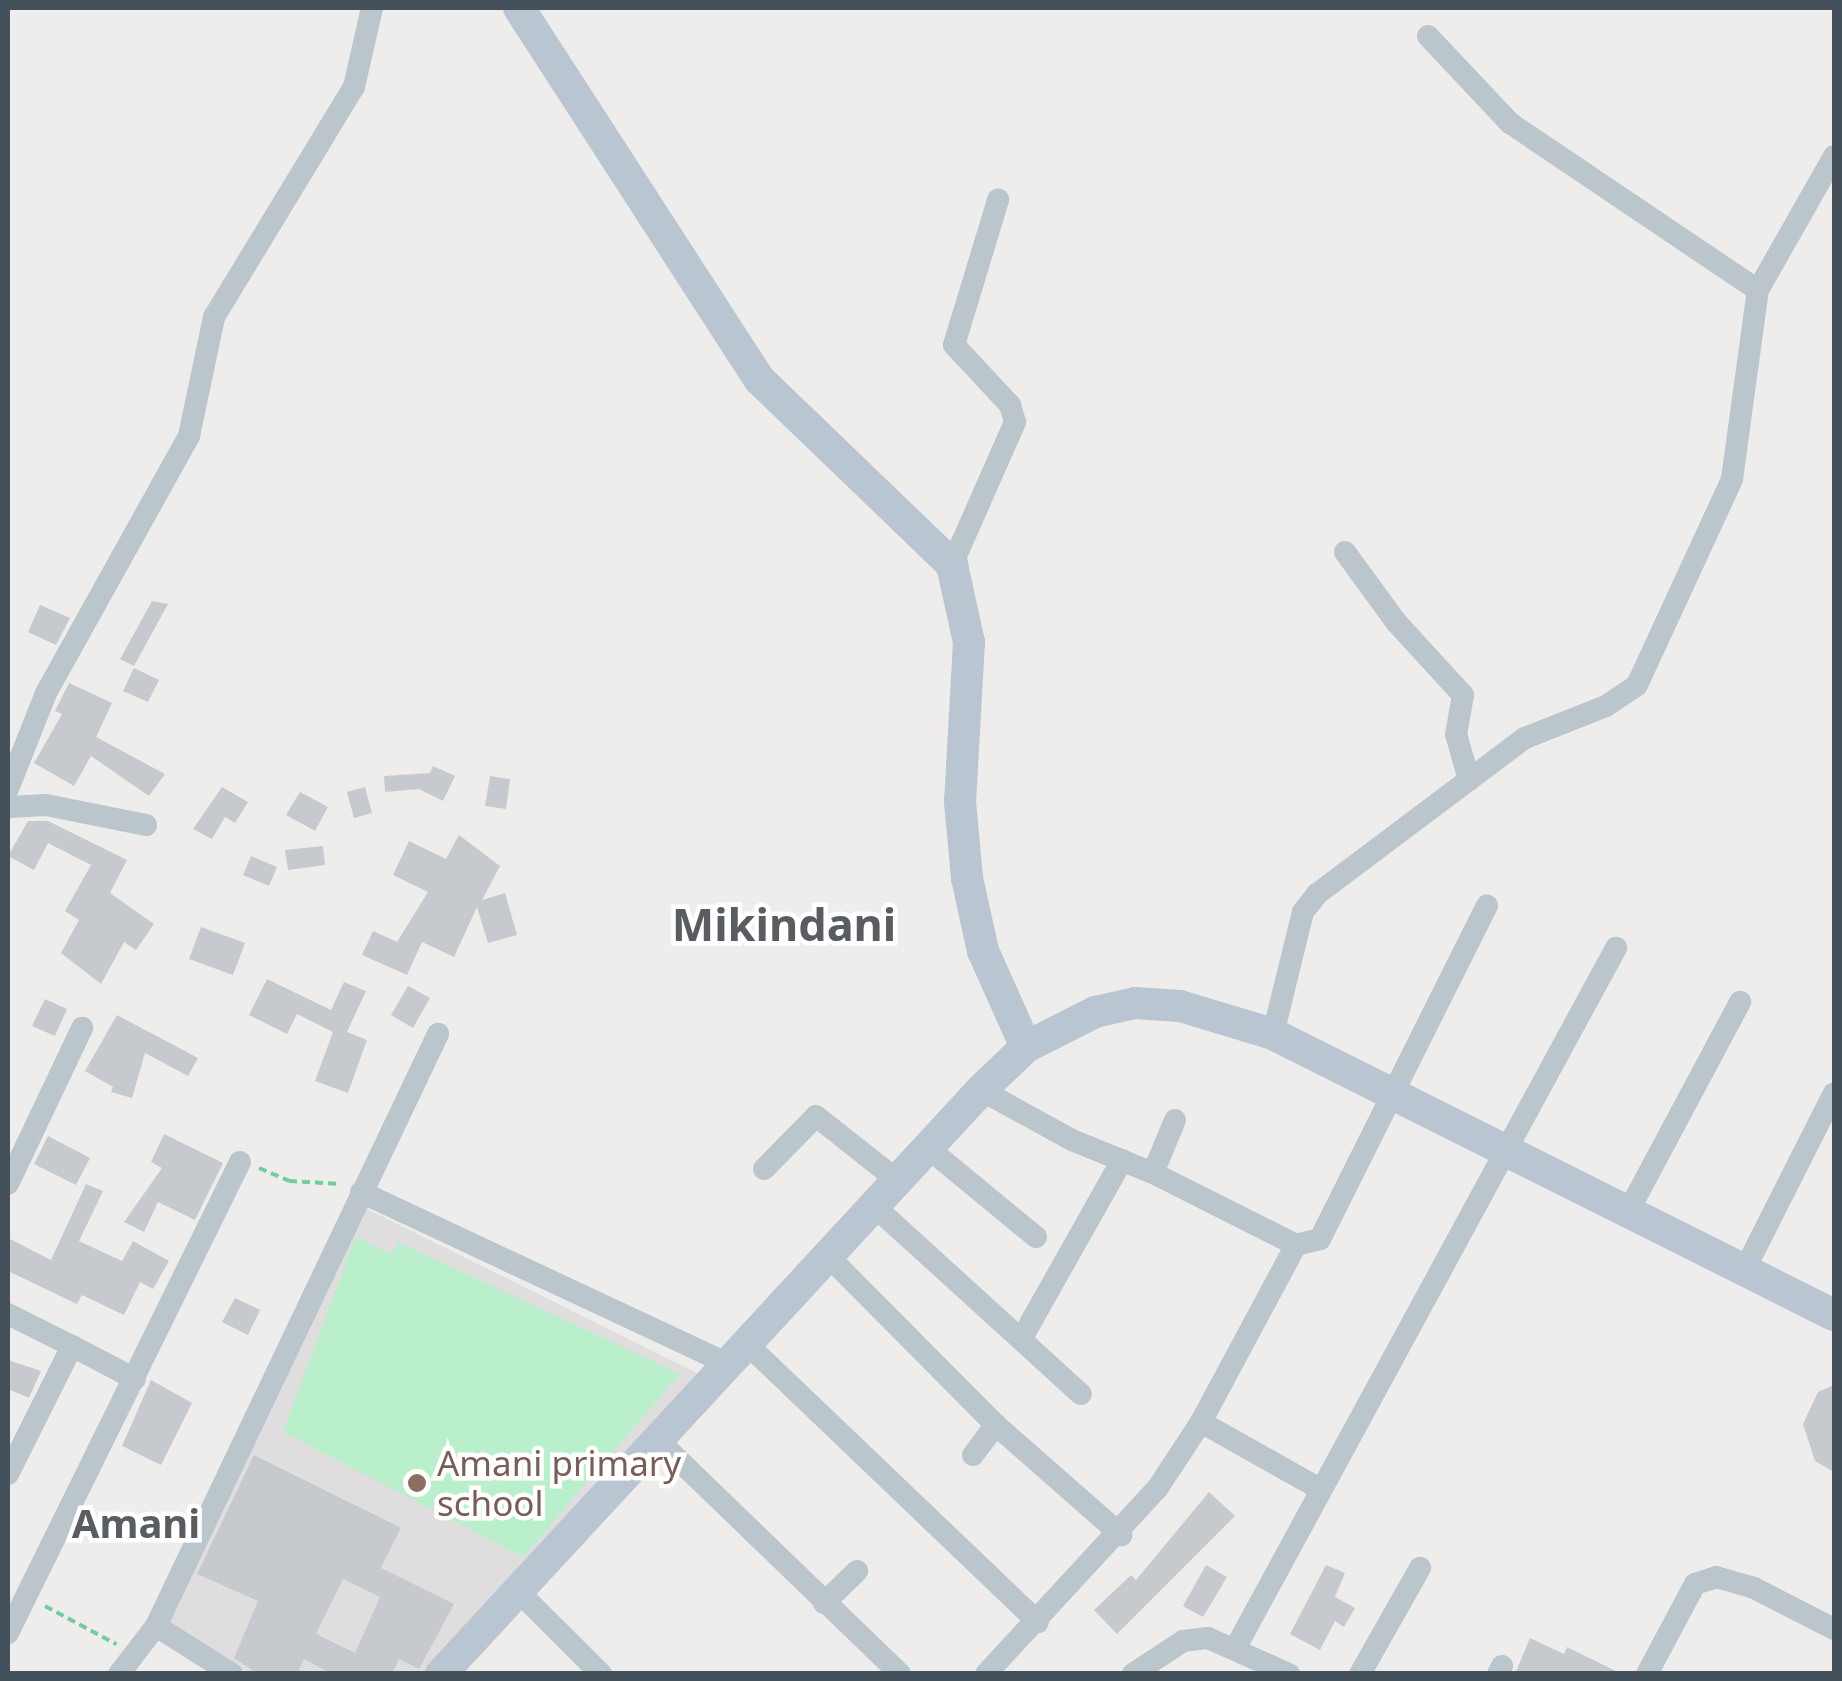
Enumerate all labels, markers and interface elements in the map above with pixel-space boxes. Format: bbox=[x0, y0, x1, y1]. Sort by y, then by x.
district label: Mikindani bbox=[672, 897, 896, 951]
place label: Amani primary school bbox=[437, 1442, 681, 1524]
marker: Amani primary school bbox=[406, 1472, 428, 1494]
district label: Amani bbox=[72, 1499, 200, 1547]

